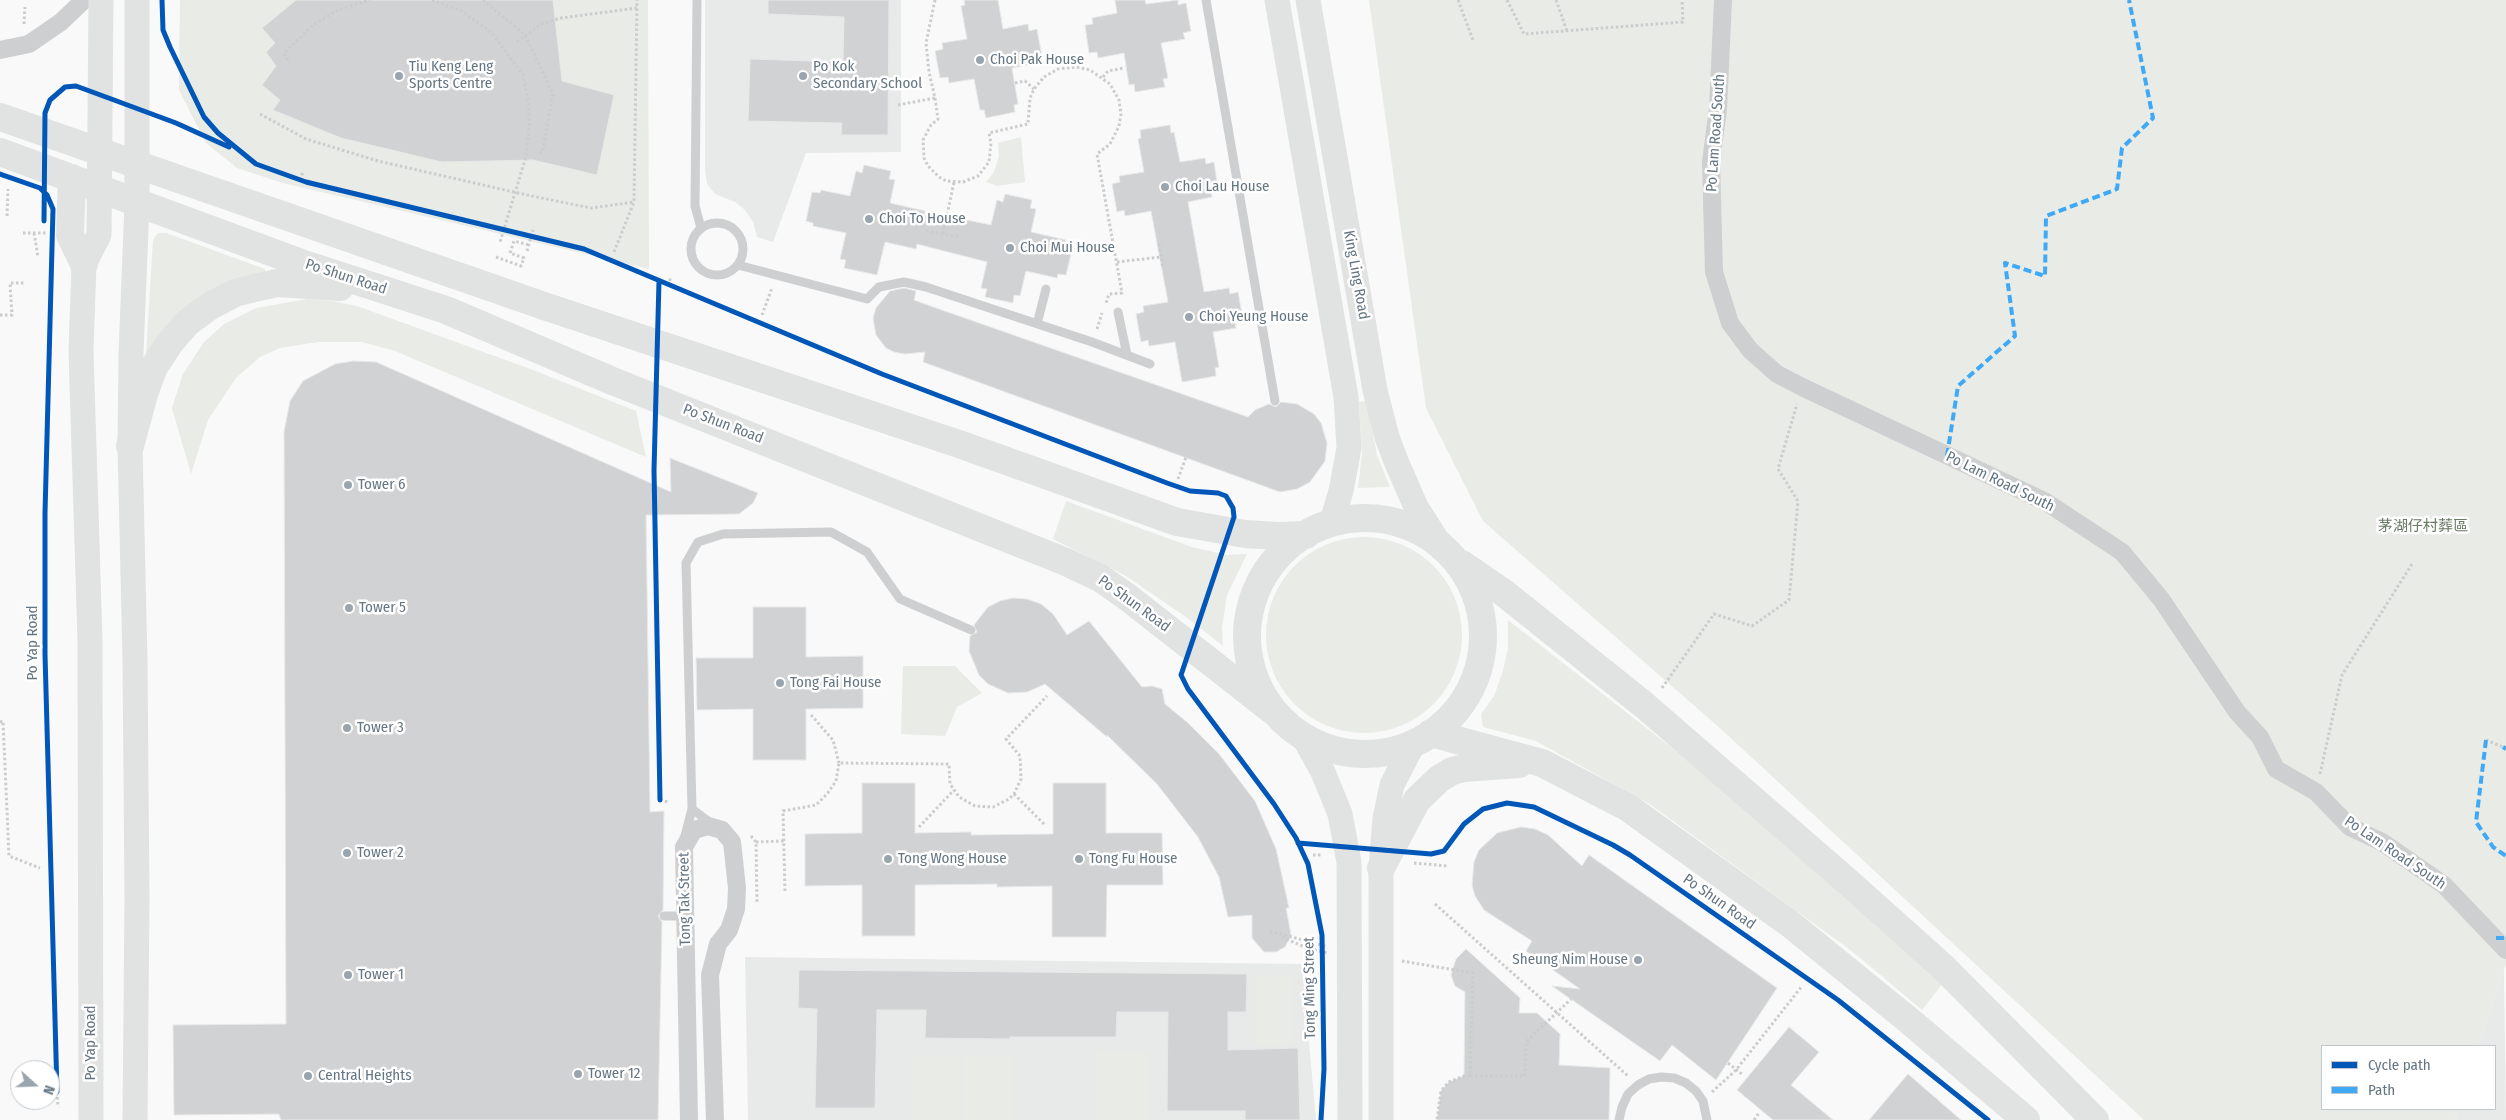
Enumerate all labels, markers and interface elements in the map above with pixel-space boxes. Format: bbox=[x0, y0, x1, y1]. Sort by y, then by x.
place label: Choi Pak House bbox=[990, 51, 1084, 69]
marker: Choi Pak House bbox=[974, 54, 986, 66]
place label: Tiu Keng Leng Sports Centre bbox=[409, 58, 493, 93]
place label: Po Kok Secondary School bbox=[813, 58, 922, 93]
marker: Tiu Keng Leng Sports Centre bbox=[393, 70, 405, 82]
marker: Po Kok Secondary School bbox=[797, 70, 809, 82]
street label: Po Lam Road South bbox=[1703, 73, 1729, 193]
place label: Choi Lau House bbox=[1175, 178, 1269, 196]
marker: Choi Lau House bbox=[1159, 181, 1171, 193]
place label: Choi To House bbox=[879, 210, 966, 228]
marker: Choi To House bbox=[863, 213, 875, 225]
street label: King Ling Road bbox=[1339, 229, 1373, 321]
place label: Choi Mui House bbox=[1020, 239, 1115, 257]
marker: Choi Mui House bbox=[1004, 242, 1016, 254]
street label: Po Shun Road bbox=[303, 255, 389, 299]
place label: Choi Yeung House bbox=[1199, 308, 1309, 326]
marker: Choi Yeung House bbox=[1183, 311, 1195, 323]
street label: Po Shun Road bbox=[680, 400, 766, 448]
street label: Po Lam Road South bbox=[1943, 448, 2057, 516]
place label: Tower 6 bbox=[358, 476, 405, 494]
marker: Tower 6 bbox=[342, 479, 354, 491]
park label: 茅湖仔村葬區 bbox=[2378, 518, 2468, 536]
street label: Po Shun Road bbox=[1095, 572, 1173, 636]
place label: Tower 5 bbox=[359, 599, 406, 617]
marker: Tower 5 bbox=[343, 602, 355, 614]
street label: Po Yap Road bbox=[24, 605, 42, 681]
place label: Tong Fai House bbox=[790, 674, 881, 692]
marker: Tong Fai House bbox=[774, 677, 786, 689]
place label: Tower 3 bbox=[357, 719, 404, 737]
marker: Tower 3 bbox=[341, 722, 353, 734]
street label: Po Lam Road South bbox=[2341, 812, 2449, 894]
place label: Tower 2 bbox=[357, 844, 404, 862]
marker: Tower 2 bbox=[341, 847, 353, 859]
place label: Tong Wong House bbox=[898, 850, 1007, 868]
place label: Tong Fu House bbox=[1089, 850, 1178, 868]
street label: Tong Tak Street bbox=[675, 852, 695, 946]
marker: Tong Wong House bbox=[882, 853, 894, 865]
marker: Tong Fu House bbox=[1073, 853, 1085, 865]
street label: Po Shun Road bbox=[1679, 870, 1759, 934]
street label: Tong Ming Street bbox=[1300, 937, 1320, 1039]
place label: Sheung Nim House bbox=[1512, 951, 1628, 969]
marker: Sheung Nim House bbox=[1632, 954, 1644, 966]
place label: Tower 1 bbox=[358, 966, 404, 984]
marker: Tower 1 bbox=[342, 969, 354, 981]
street label: Po Yap Road bbox=[82, 1005, 100, 1081]
legend bbox=[2321, 1045, 2496, 1110]
text: Cycle path bbox=[2368, 1056, 2431, 1074]
north arrow bbox=[10, 1060, 60, 1110]
place label: Tower 12 bbox=[588, 1065, 640, 1083]
place label: Central Heights bbox=[318, 1067, 412, 1085]
marker: Tower 12 bbox=[572, 1068, 584, 1080]
marker: Central Heights bbox=[302, 1070, 314, 1082]
text: Path bbox=[2368, 1081, 2395, 1099]
text: N bbox=[39, 1083, 58, 1097]

